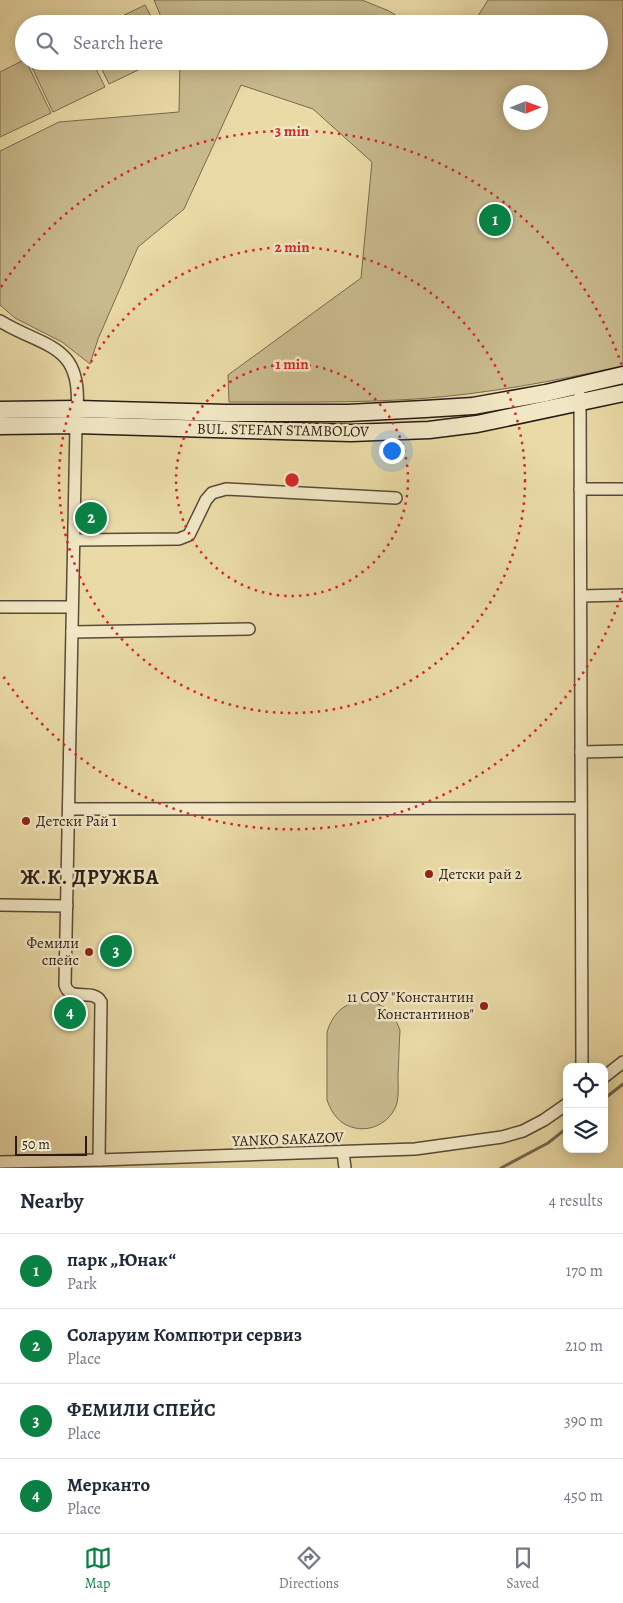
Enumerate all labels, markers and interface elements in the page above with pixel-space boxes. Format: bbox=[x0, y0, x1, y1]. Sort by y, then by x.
search box bbox=[15, 15, 608, 70]
icon: search bbox=[33, 29, 61, 57]
text: Search here bbox=[73, 30, 163, 56]
north arrow bbox=[503, 85, 548, 130]
text: 3 min bbox=[275, 121, 310, 141]
pin: 1 bbox=[479, 201, 511, 239]
text: 2 min bbox=[274, 237, 310, 257]
text: 1 min bbox=[275, 354, 309, 374]
street label: BUL. STEFAN STAMBOLOV bbox=[197, 418, 370, 442]
your location bbox=[379, 438, 405, 464]
centre of rings bbox=[283, 471, 301, 489]
pin: 2 bbox=[75, 499, 107, 537]
place label: Детски Рай 1 bbox=[36, 811, 117, 831]
marker: Детски Рай 1 bbox=[20, 815, 32, 827]
district label: Ж.К. ДРУЖБА bbox=[20, 864, 160, 891]
place label: Детски рай 2 bbox=[439, 864, 522, 884]
marker: Детски рай 2 bbox=[423, 868, 435, 880]
pin: 3 bbox=[100, 932, 132, 970]
place label: Фемили спейс bbox=[27, 933, 79, 970]
marker: Фемили спейс bbox=[83, 946, 95, 958]
place label: 11 СОУ "Константин Константинов" bbox=[347, 987, 474, 1024]
pin: 4 bbox=[54, 994, 86, 1032]
marker: 11 СОУ "Константин Константинов" bbox=[478, 1000, 490, 1012]
map controls bbox=[563, 1063, 608, 1153]
button: locate bbox=[563, 1063, 608, 1108]
button: layers bbox=[563, 1108, 608, 1153]
street label: YANKO SAKAZOV bbox=[231, 1127, 345, 1151]
scale bar bbox=[15, 1133, 88, 1156]
text: 50 m bbox=[22, 1135, 50, 1154]
text: Nearby bbox=[20, 1187, 83, 1215]
text: 4 results bbox=[549, 1190, 603, 1212]
text: парк „Юнак“ bbox=[67, 1247, 176, 1273]
text: 1 bbox=[33, 1260, 39, 1282]
text: 170 m bbox=[566, 1260, 603, 1282]
text: Park bbox=[67, 1273, 97, 1295]
text: Соларуим Компютри сервиз bbox=[67, 1322, 302, 1348]
text: 2 bbox=[32, 1335, 40, 1357]
text: 210 m bbox=[565, 1335, 603, 1357]
text: Place bbox=[67, 1348, 101, 1370]
text: ФЕМИЛИ СПЕЙС bbox=[67, 1397, 216, 1423]
text: 3 bbox=[33, 1410, 39, 1432]
text: 390 m bbox=[564, 1410, 603, 1432]
text: Place bbox=[67, 1423, 101, 1445]
text: Мерканто bbox=[67, 1472, 150, 1498]
text: 4 bbox=[32, 1485, 40, 1507]
text: 450 m bbox=[564, 1485, 603, 1507]
text: Place bbox=[67, 1498, 101, 1520]
tab: Map bbox=[84, 1544, 112, 1593]
tab: Directions bbox=[279, 1544, 339, 1593]
tab: Saved bbox=[506, 1544, 539, 1593]

